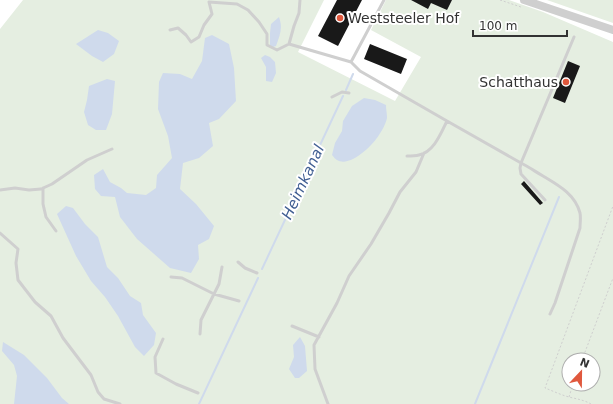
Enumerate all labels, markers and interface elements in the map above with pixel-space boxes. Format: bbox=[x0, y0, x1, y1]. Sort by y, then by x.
place label: Weststeeler Hof bbox=[348, 10, 460, 26]
scale bar bbox=[473, 12, 567, 38]
marker: Weststeeler Hof bbox=[335, 13, 345, 23]
text: 100 m bbox=[479, 19, 517, 33]
place label: Schatthaus bbox=[479, 74, 558, 90]
marker: Schatthaus bbox=[561, 77, 571, 87]
water label: Heimkanal bbox=[278, 141, 328, 222]
north arrow bbox=[561, 352, 601, 392]
text: N bbox=[578, 355, 591, 371]

